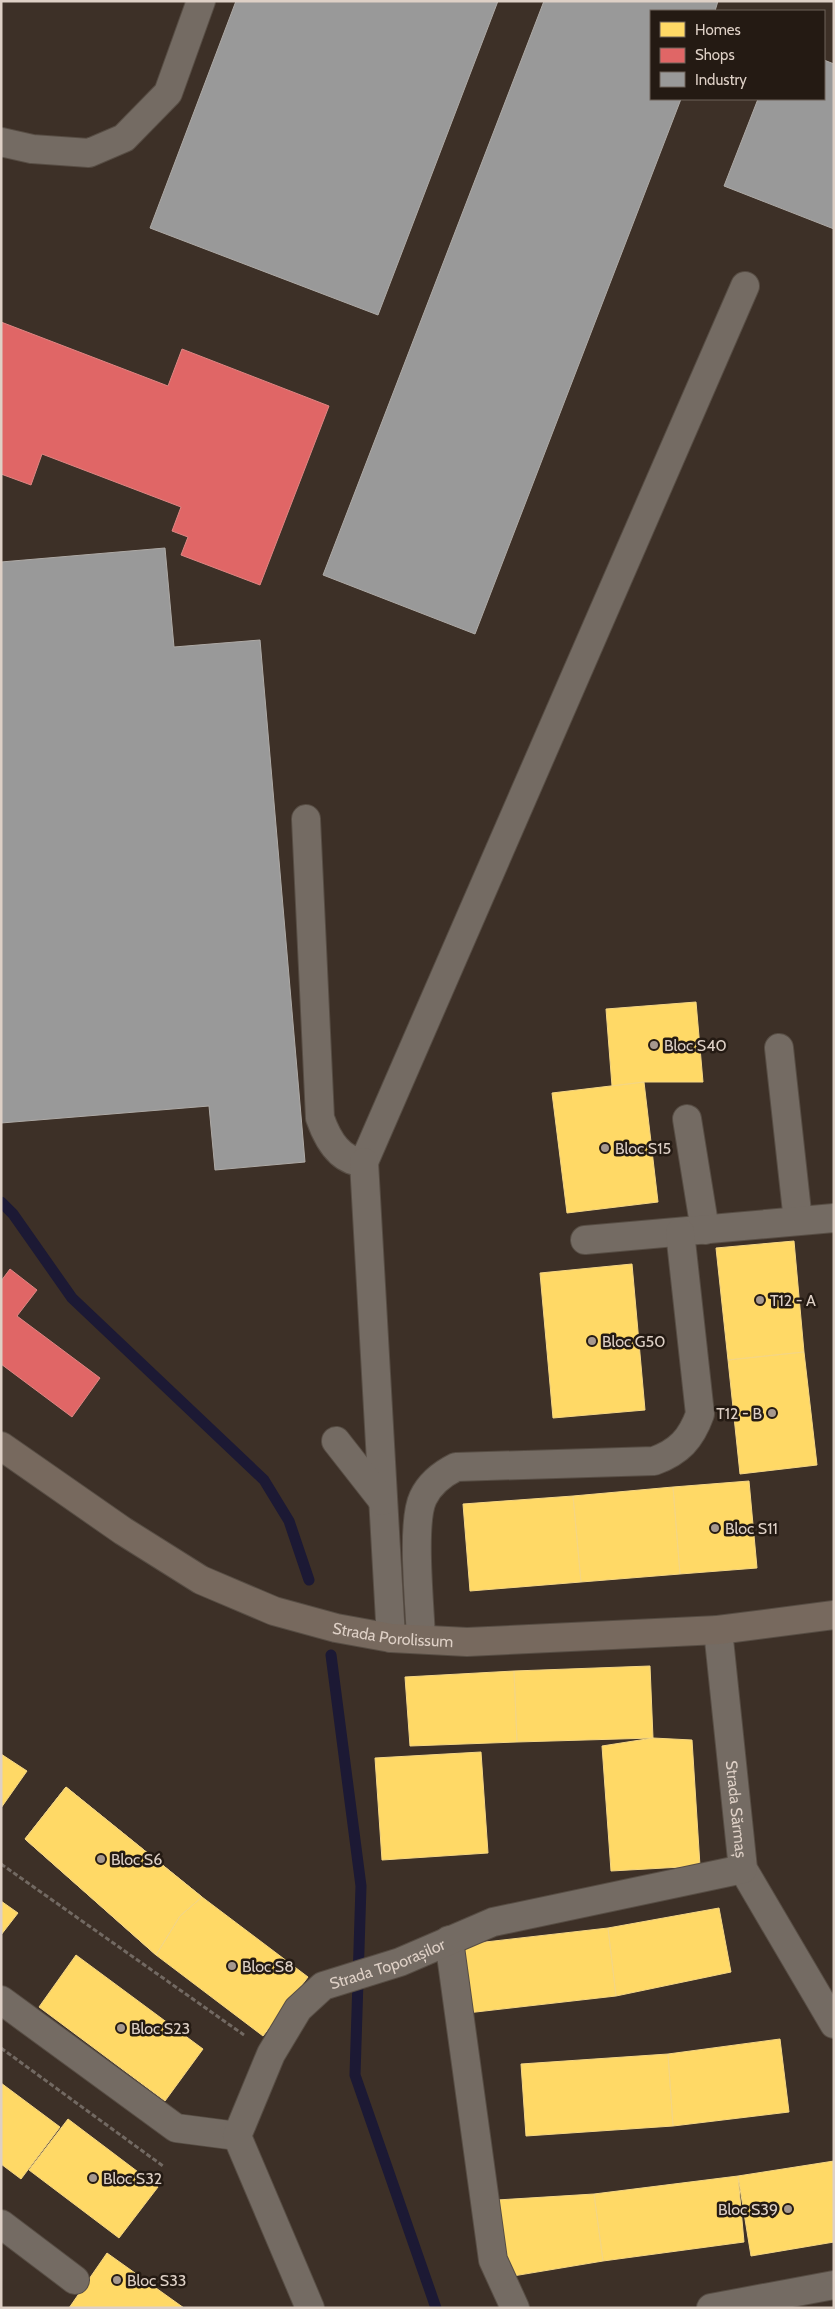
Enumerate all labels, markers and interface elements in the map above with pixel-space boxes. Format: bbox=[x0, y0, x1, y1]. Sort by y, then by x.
legend bbox=[650, 10, 825, 100]
text: Homes bbox=[695, 21, 741, 39]
text: Shops bbox=[695, 46, 735, 64]
text: Industry bbox=[695, 71, 747, 89]
place label: Bloc S40 bbox=[664, 1036, 727, 1055]
marker: Bloc S40 bbox=[648, 1039, 660, 1051]
place label: Bloc S15 bbox=[615, 1139, 671, 1158]
marker: Bloc S15 bbox=[599, 1142, 611, 1154]
place label: T12 - A bbox=[770, 1291, 816, 1310]
marker: T12 - A bbox=[754, 1294, 766, 1306]
place label: Bloc G50 bbox=[602, 1332, 665, 1351]
marker: Bloc G50 bbox=[586, 1335, 598, 1347]
place label: T12 - B bbox=[716, 1404, 762, 1423]
marker: T12 - B bbox=[766, 1407, 778, 1419]
place label: Bloc S11 bbox=[725, 1519, 778, 1538]
marker: Bloc S11 bbox=[709, 1522, 721, 1534]
street label: Strada Porolissum bbox=[331, 1619, 454, 1651]
street label: Strada Sărmaș bbox=[722, 1759, 751, 1859]
place label: Bloc S6 bbox=[111, 1850, 162, 1869]
marker: Bloc S6 bbox=[95, 1853, 107, 1865]
street label: Strada Toporașilor bbox=[327, 1934, 449, 1993]
place label: Bloc S8 bbox=[242, 1957, 294, 1976]
marker: Bloc S8 bbox=[226, 1960, 238, 1972]
place label: Bloc S23 bbox=[131, 2019, 190, 2038]
marker: Bloc S23 bbox=[115, 2022, 127, 2034]
place label: Bloc S32 bbox=[103, 2169, 162, 2188]
marker: Bloc S32 bbox=[87, 2172, 99, 2184]
place label: Bloc S39 bbox=[718, 2200, 778, 2219]
marker: Bloc S39 bbox=[782, 2203, 794, 2215]
place label: Bloc S33 bbox=[127, 2271, 186, 2290]
marker: Bloc S33 bbox=[111, 2274, 123, 2286]

